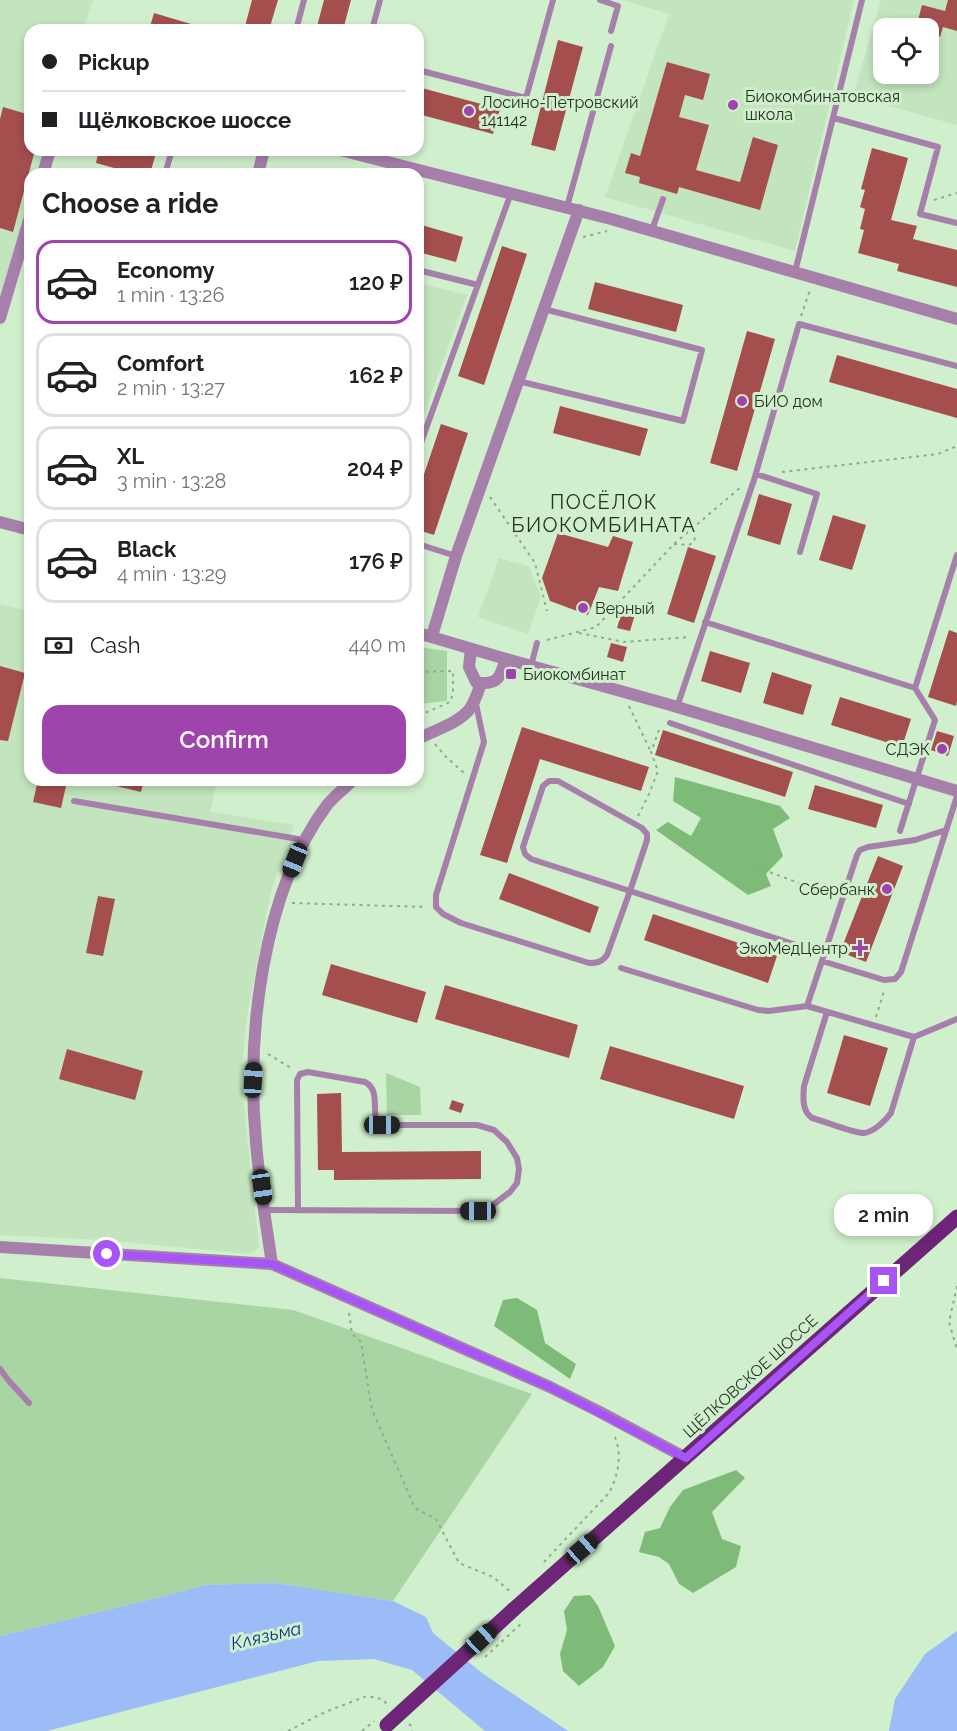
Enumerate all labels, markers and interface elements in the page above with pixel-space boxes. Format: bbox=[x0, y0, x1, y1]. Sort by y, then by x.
map controls bbox=[873, 18, 939, 84]
button: locate bbox=[873, 18, 939, 84]
text: Pickup bbox=[78, 49, 150, 75]
place label: Биокомбинатовская школа bbox=[745, 87, 900, 124]
place label: Лосино-Петровский 141142 bbox=[481, 93, 639, 130]
marker: Биокомбинатовская школа bbox=[726, 98, 740, 112]
marker: Лосино-Петровский 141142 bbox=[462, 104, 476, 118]
text: Щёлковское шоссе bbox=[78, 107, 291, 133]
text: Choose a ride bbox=[42, 188, 218, 219]
icon: car bbox=[45, 255, 99, 309]
text: Economy bbox=[117, 257, 215, 283]
text: 120 ₽ bbox=[349, 269, 403, 295]
text: 1 min · 13:26 bbox=[117, 283, 225, 307]
icon: car bbox=[45, 348, 99, 402]
text: Comfort bbox=[117, 350, 204, 376]
text: 162 ₽ bbox=[349, 362, 403, 388]
text: 2 min · 13:27 bbox=[117, 376, 225, 400]
place label: БИО дом bbox=[754, 392, 823, 411]
marker: БИО дом bbox=[735, 394, 749, 408]
icon: car bbox=[45, 441, 99, 495]
text: XL bbox=[117, 443, 144, 469]
text: 204 ₽ bbox=[347, 455, 403, 481]
text: 3 min · 13:28 bbox=[117, 469, 226, 493]
district label: ПОСЁЛОК БИОКОМБИНАТА bbox=[511, 490, 697, 537]
icon: car bbox=[45, 534, 99, 588]
text: Black bbox=[117, 536, 176, 562]
text: 176 ₽ bbox=[349, 548, 403, 574]
text: 4 min · 13:29 bbox=[117, 562, 227, 586]
place label: Верный bbox=[595, 599, 655, 618]
marker: Верный bbox=[576, 601, 590, 615]
icon: cash bbox=[42, 629, 75, 662]
text: Cash bbox=[90, 632, 141, 658]
text: 440 m bbox=[348, 633, 406, 657]
place label: Биокомбинат bbox=[523, 665, 626, 684]
marker: Биокомбинат bbox=[504, 667, 518, 681]
button: Confirm bbox=[42, 705, 406, 774]
place label: СДЭК bbox=[886, 740, 930, 759]
marker: СДЭК bbox=[935, 742, 949, 756]
car bbox=[280, 840, 310, 880]
place label: Сбербанк bbox=[799, 880, 875, 899]
marker: Сбербанк bbox=[880, 882, 894, 896]
place label: ЭкоМедЦентр bbox=[739, 939, 848, 958]
marker: ЭкоМедЦентр bbox=[853, 941, 867, 955]
car bbox=[243, 1062, 263, 1098]
car bbox=[364, 1116, 400, 1134]
car bbox=[251, 1168, 273, 1206]
callout: 2 min bbox=[834, 1194, 934, 1236]
car bbox=[460, 1202, 496, 1220]
text: 2 min bbox=[858, 1203, 909, 1227]
route start bbox=[93, 1240, 120, 1267]
route end bbox=[870, 1267, 897, 1294]
street label: ЩЁЛКОВСКОЕ ШОССЕ bbox=[678, 1310, 822, 1442]
car bbox=[563, 1530, 601, 1568]
water label: Клязьма bbox=[229, 1617, 303, 1654]
car bbox=[462, 1620, 500, 1658]

